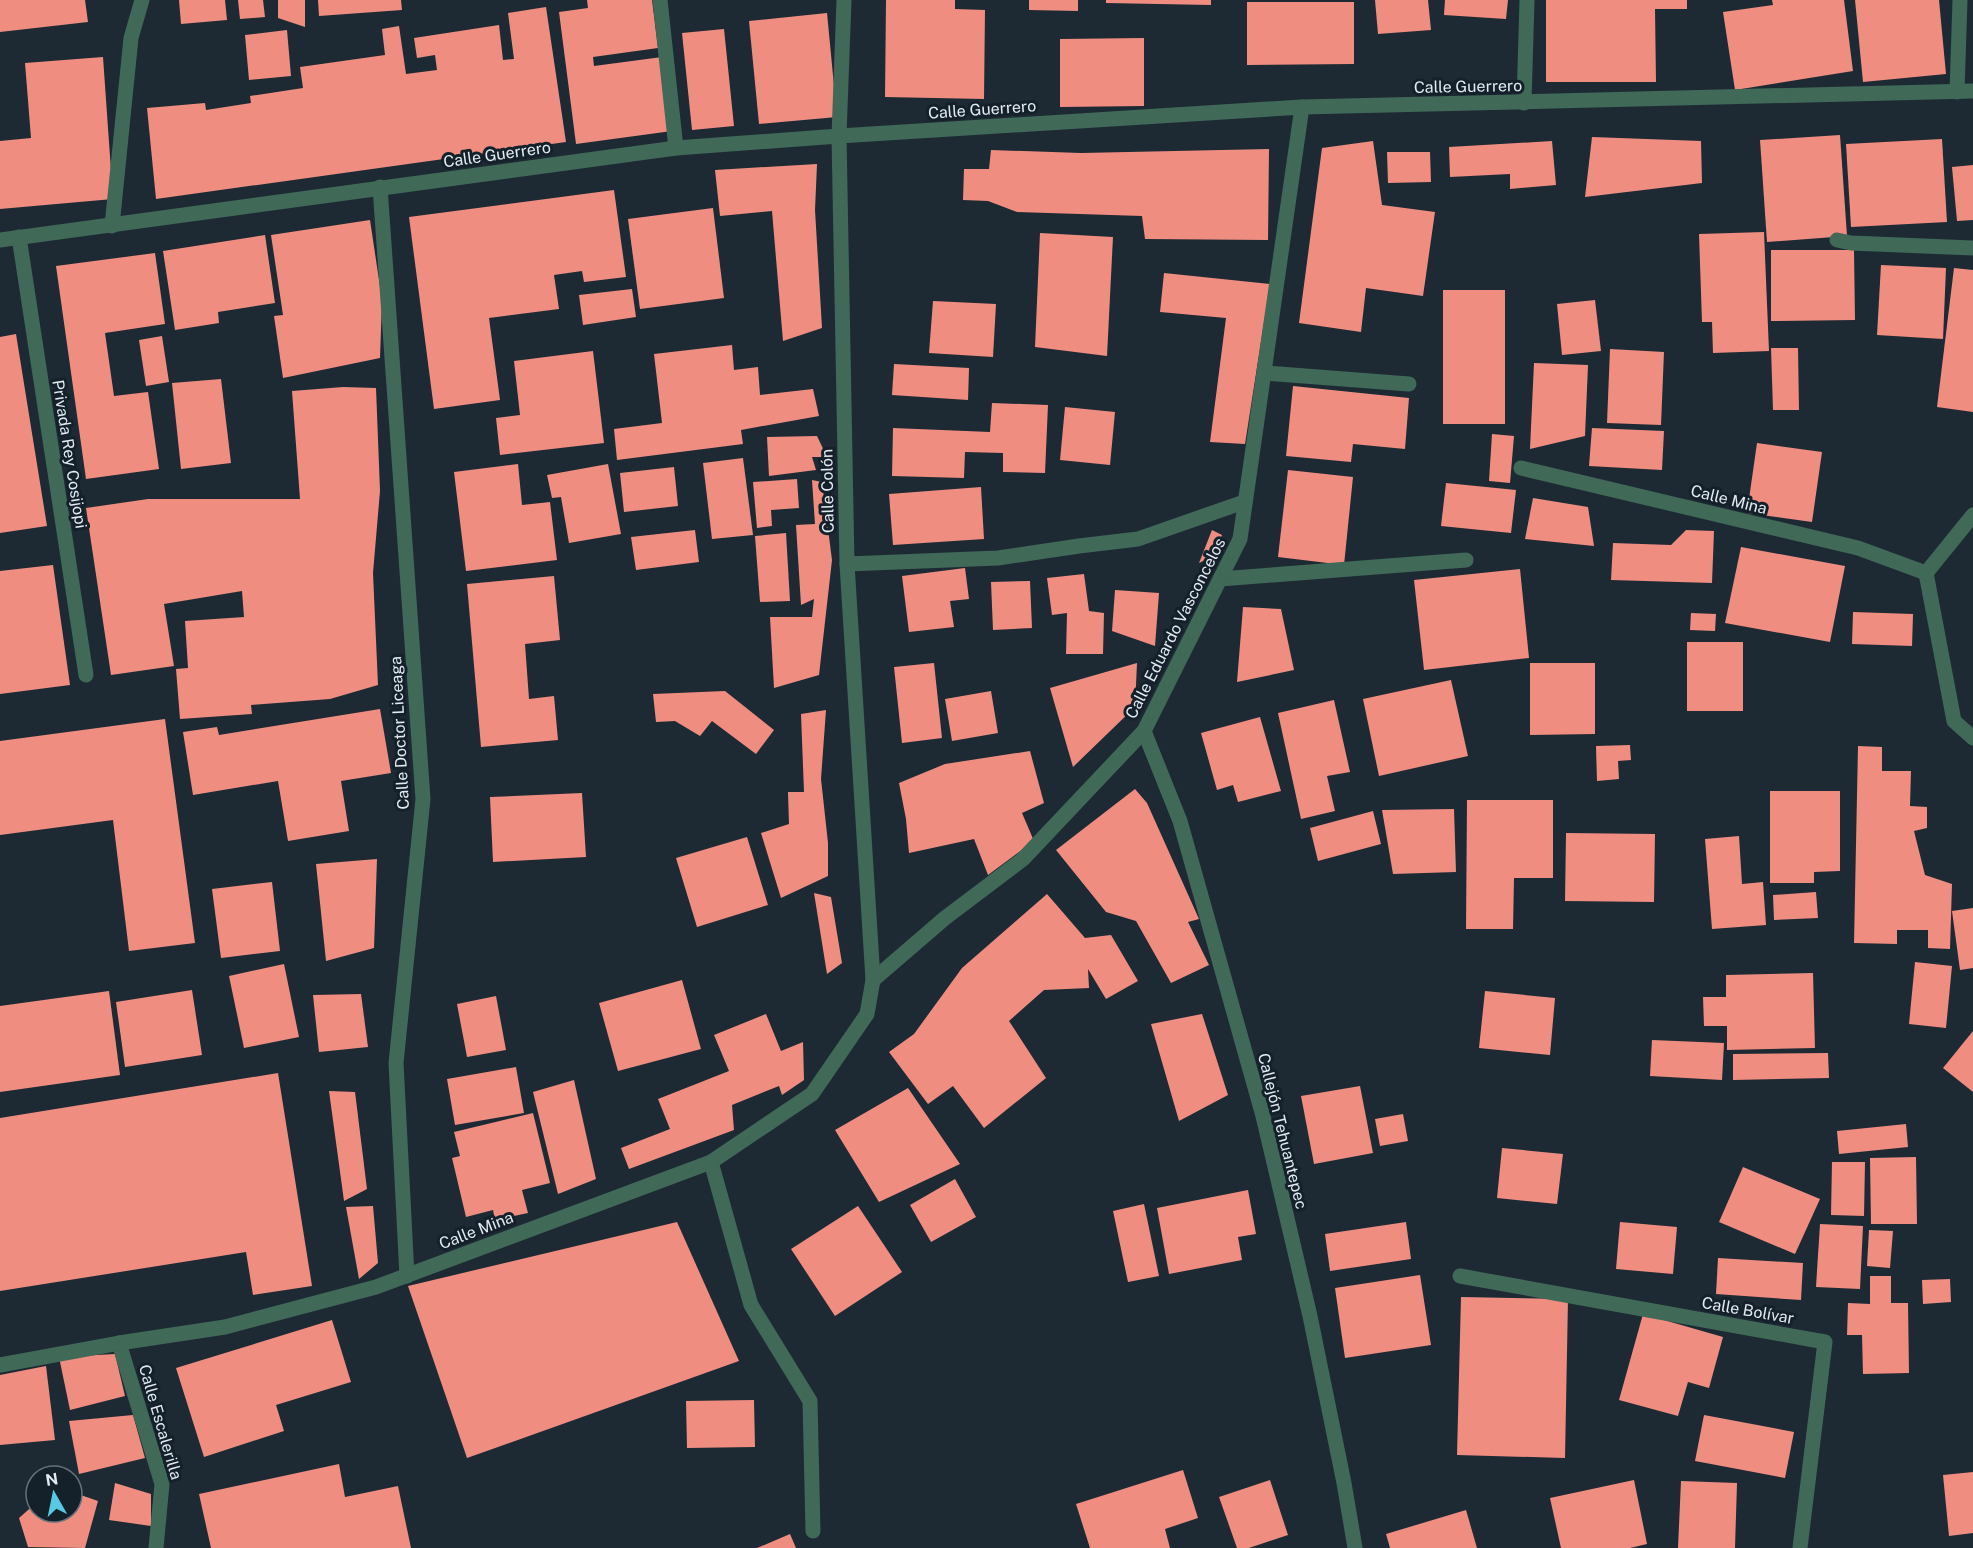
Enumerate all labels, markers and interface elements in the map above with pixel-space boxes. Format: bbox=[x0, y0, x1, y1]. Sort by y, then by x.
street label: Calle Guerrero bbox=[1414, 76, 1522, 97]
street label: Calle Guerrero bbox=[927, 96, 1037, 123]
street label: Calle Guerrero bbox=[442, 138, 552, 171]
street label: Privada Rey Cosijopi bbox=[48, 378, 91, 530]
street label: Calle Colón bbox=[817, 449, 838, 533]
street label: Calle Mina bbox=[1689, 481, 1769, 518]
street label: Calle Eduardo Vasconcelos bbox=[1121, 535, 1229, 722]
street label: Calle Doctor Liceaga bbox=[386, 656, 413, 810]
street label: Callejón Tehuantepec bbox=[1254, 1051, 1311, 1211]
street label: Calle Mina bbox=[436, 1208, 516, 1253]
street label: Calle Bolívar bbox=[1700, 1293, 1795, 1328]
street label: Calle Escalerilla bbox=[135, 1362, 186, 1482]
north arrow bbox=[24, 1464, 84, 1524]
text: N bbox=[44, 1469, 59, 1490]

